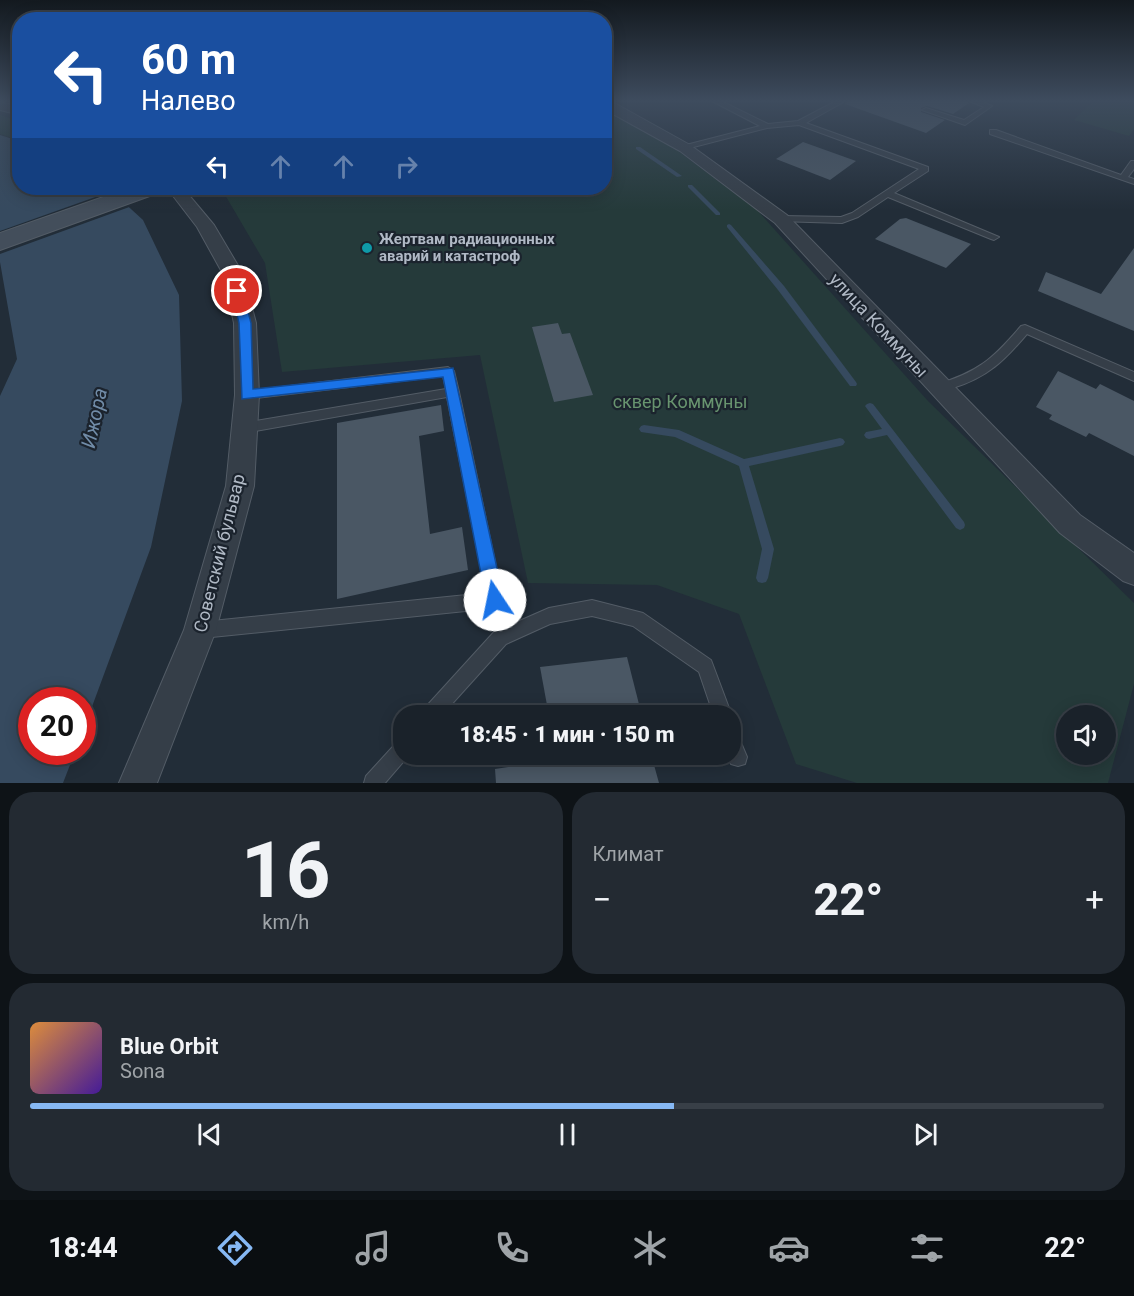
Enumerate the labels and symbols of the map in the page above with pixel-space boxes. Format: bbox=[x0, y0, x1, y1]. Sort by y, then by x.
place label: Жертвам радиационных аварий и катастроф bbox=[379, 230, 555, 265]
marker: Жертвам радиационных аварий и катастроф bbox=[360, 241, 374, 255]
pin bbox=[211, 265, 262, 316]
street label: улица Коммуны bbox=[825, 268, 933, 382]
water label: Ижора bbox=[76, 386, 112, 450]
park label: сквер Коммуны bbox=[613, 391, 747, 412]
street label: Советский бульвар bbox=[189, 472, 249, 634]
position arrow bbox=[463, 568, 527, 632]
speed limit sign: 20 bbox=[18, 687, 96, 765]

